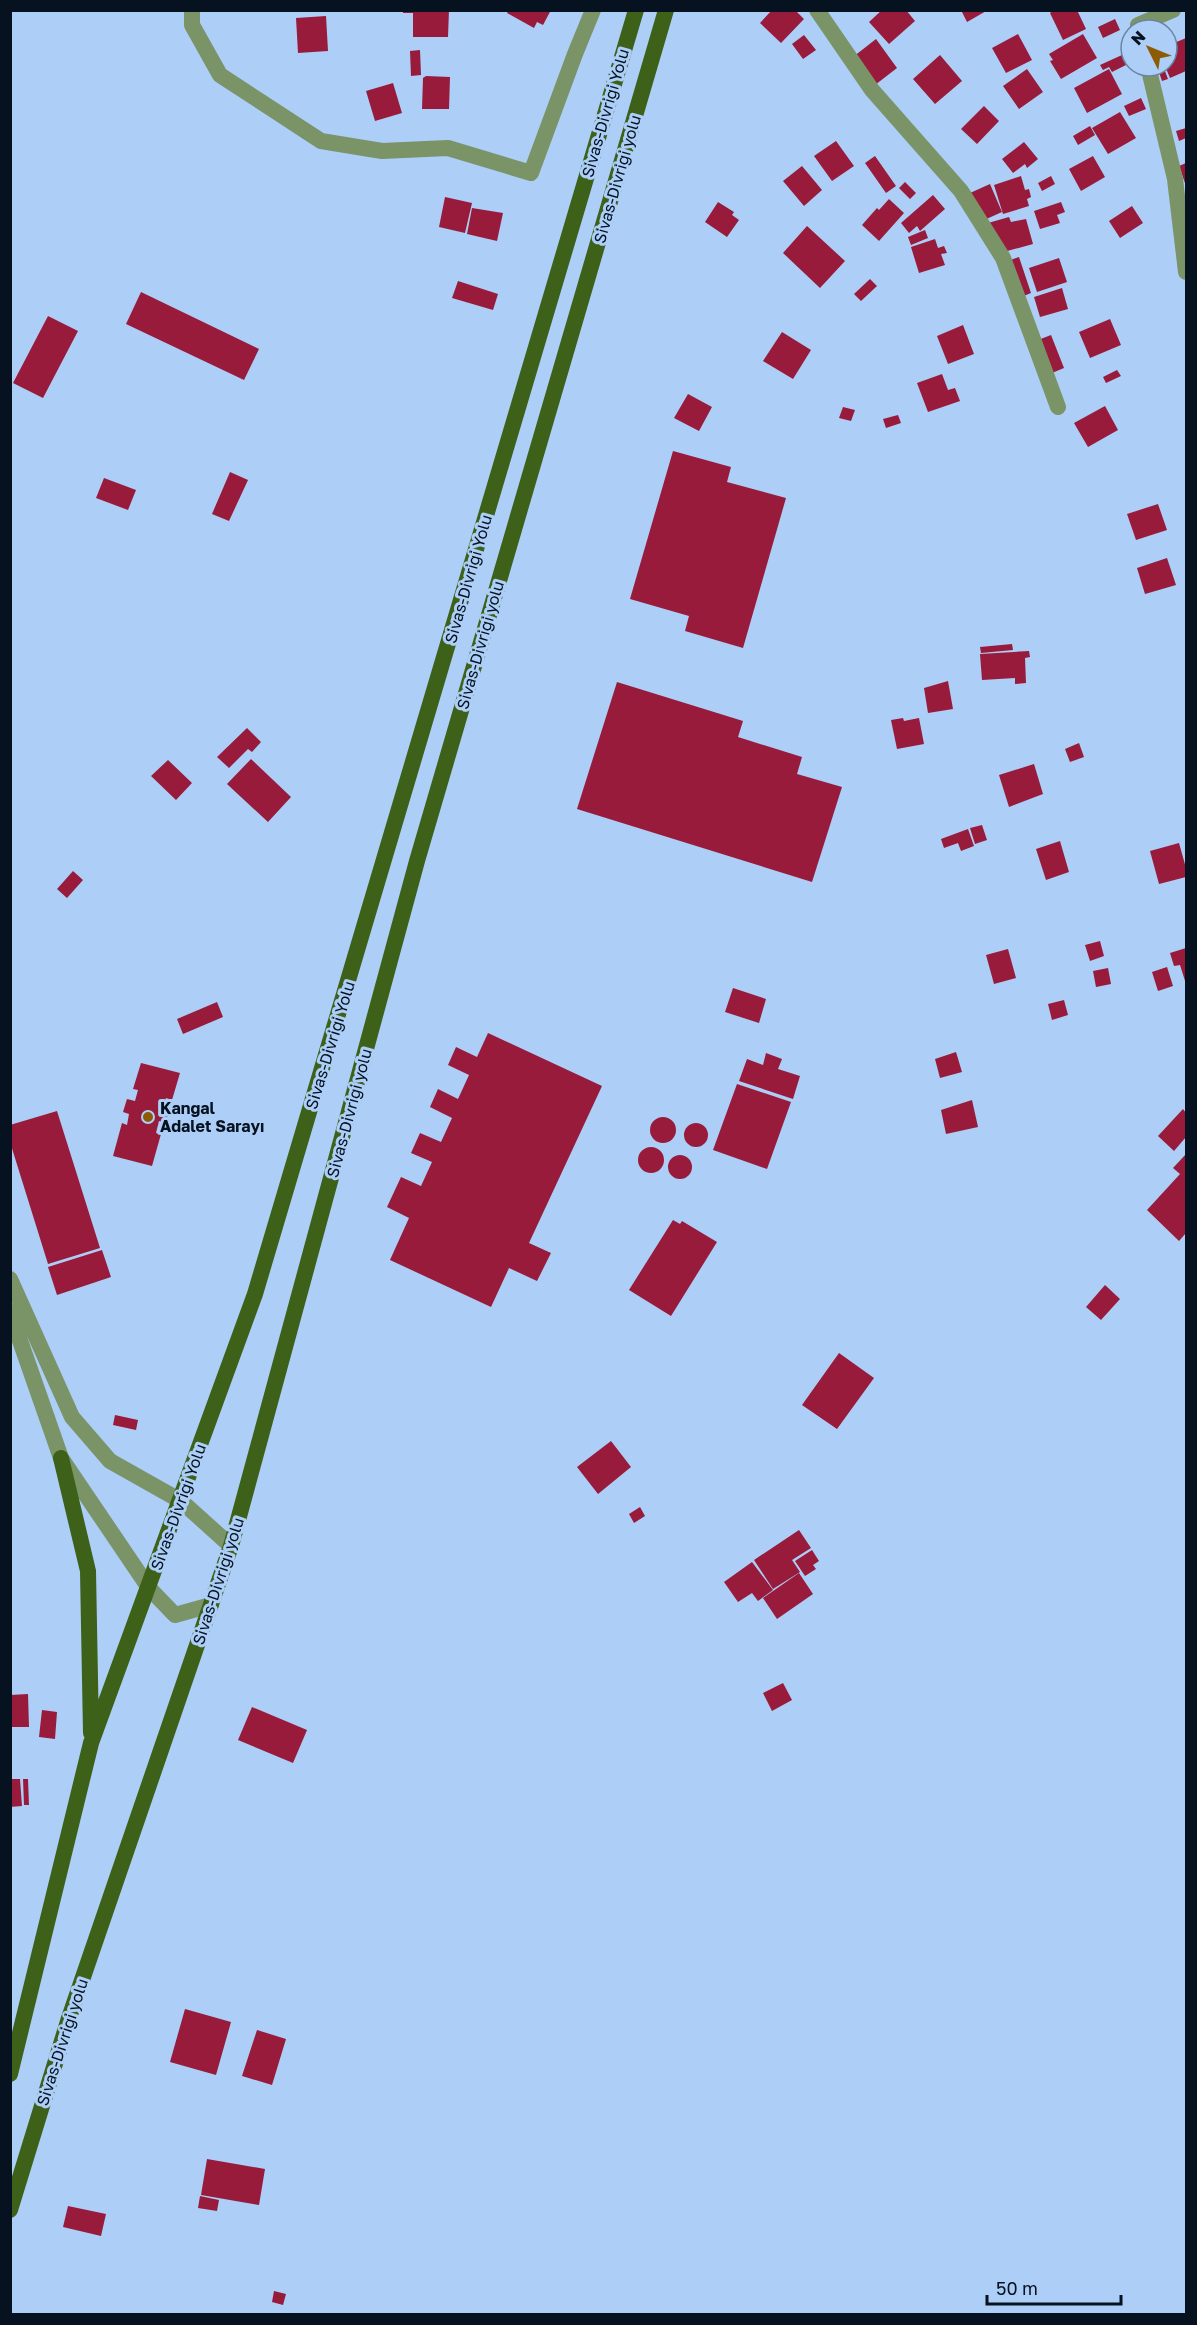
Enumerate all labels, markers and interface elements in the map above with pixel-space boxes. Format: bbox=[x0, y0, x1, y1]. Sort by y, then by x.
north arrow bbox=[1119, 18, 1179, 78]
text: N bbox=[1127, 26, 1149, 49]
street label: Sivas-Divriği Yolu bbox=[577, 46, 633, 180]
street label: Sivas-Divriği yolu bbox=[589, 112, 645, 246]
street label: Sivas-Divriği Yolu bbox=[440, 512, 496, 646]
street label: Sivas-Divriği yolu bbox=[452, 578, 508, 712]
street label: Sivas-Divriği Yolu bbox=[301, 978, 359, 1112]
street label: Sivas-Divriği yolu bbox=[322, 1046, 376, 1180]
place label: Kangal Adalet Sarayı bbox=[160, 1098, 264, 1136]
marker: Kangal Adalet Sarayı bbox=[141, 1110, 155, 1124]
street label: Sivas-Divriği Yolu bbox=[146, 1441, 210, 1573]
street label: Sivas-Divriği yolu bbox=[188, 1515, 248, 1647]
street label: Sivas-Divriği yolu bbox=[32, 1976, 92, 2108]
scale bar bbox=[987, 2268, 1120, 2306]
text: 50 m bbox=[996, 2277, 1038, 2299]

